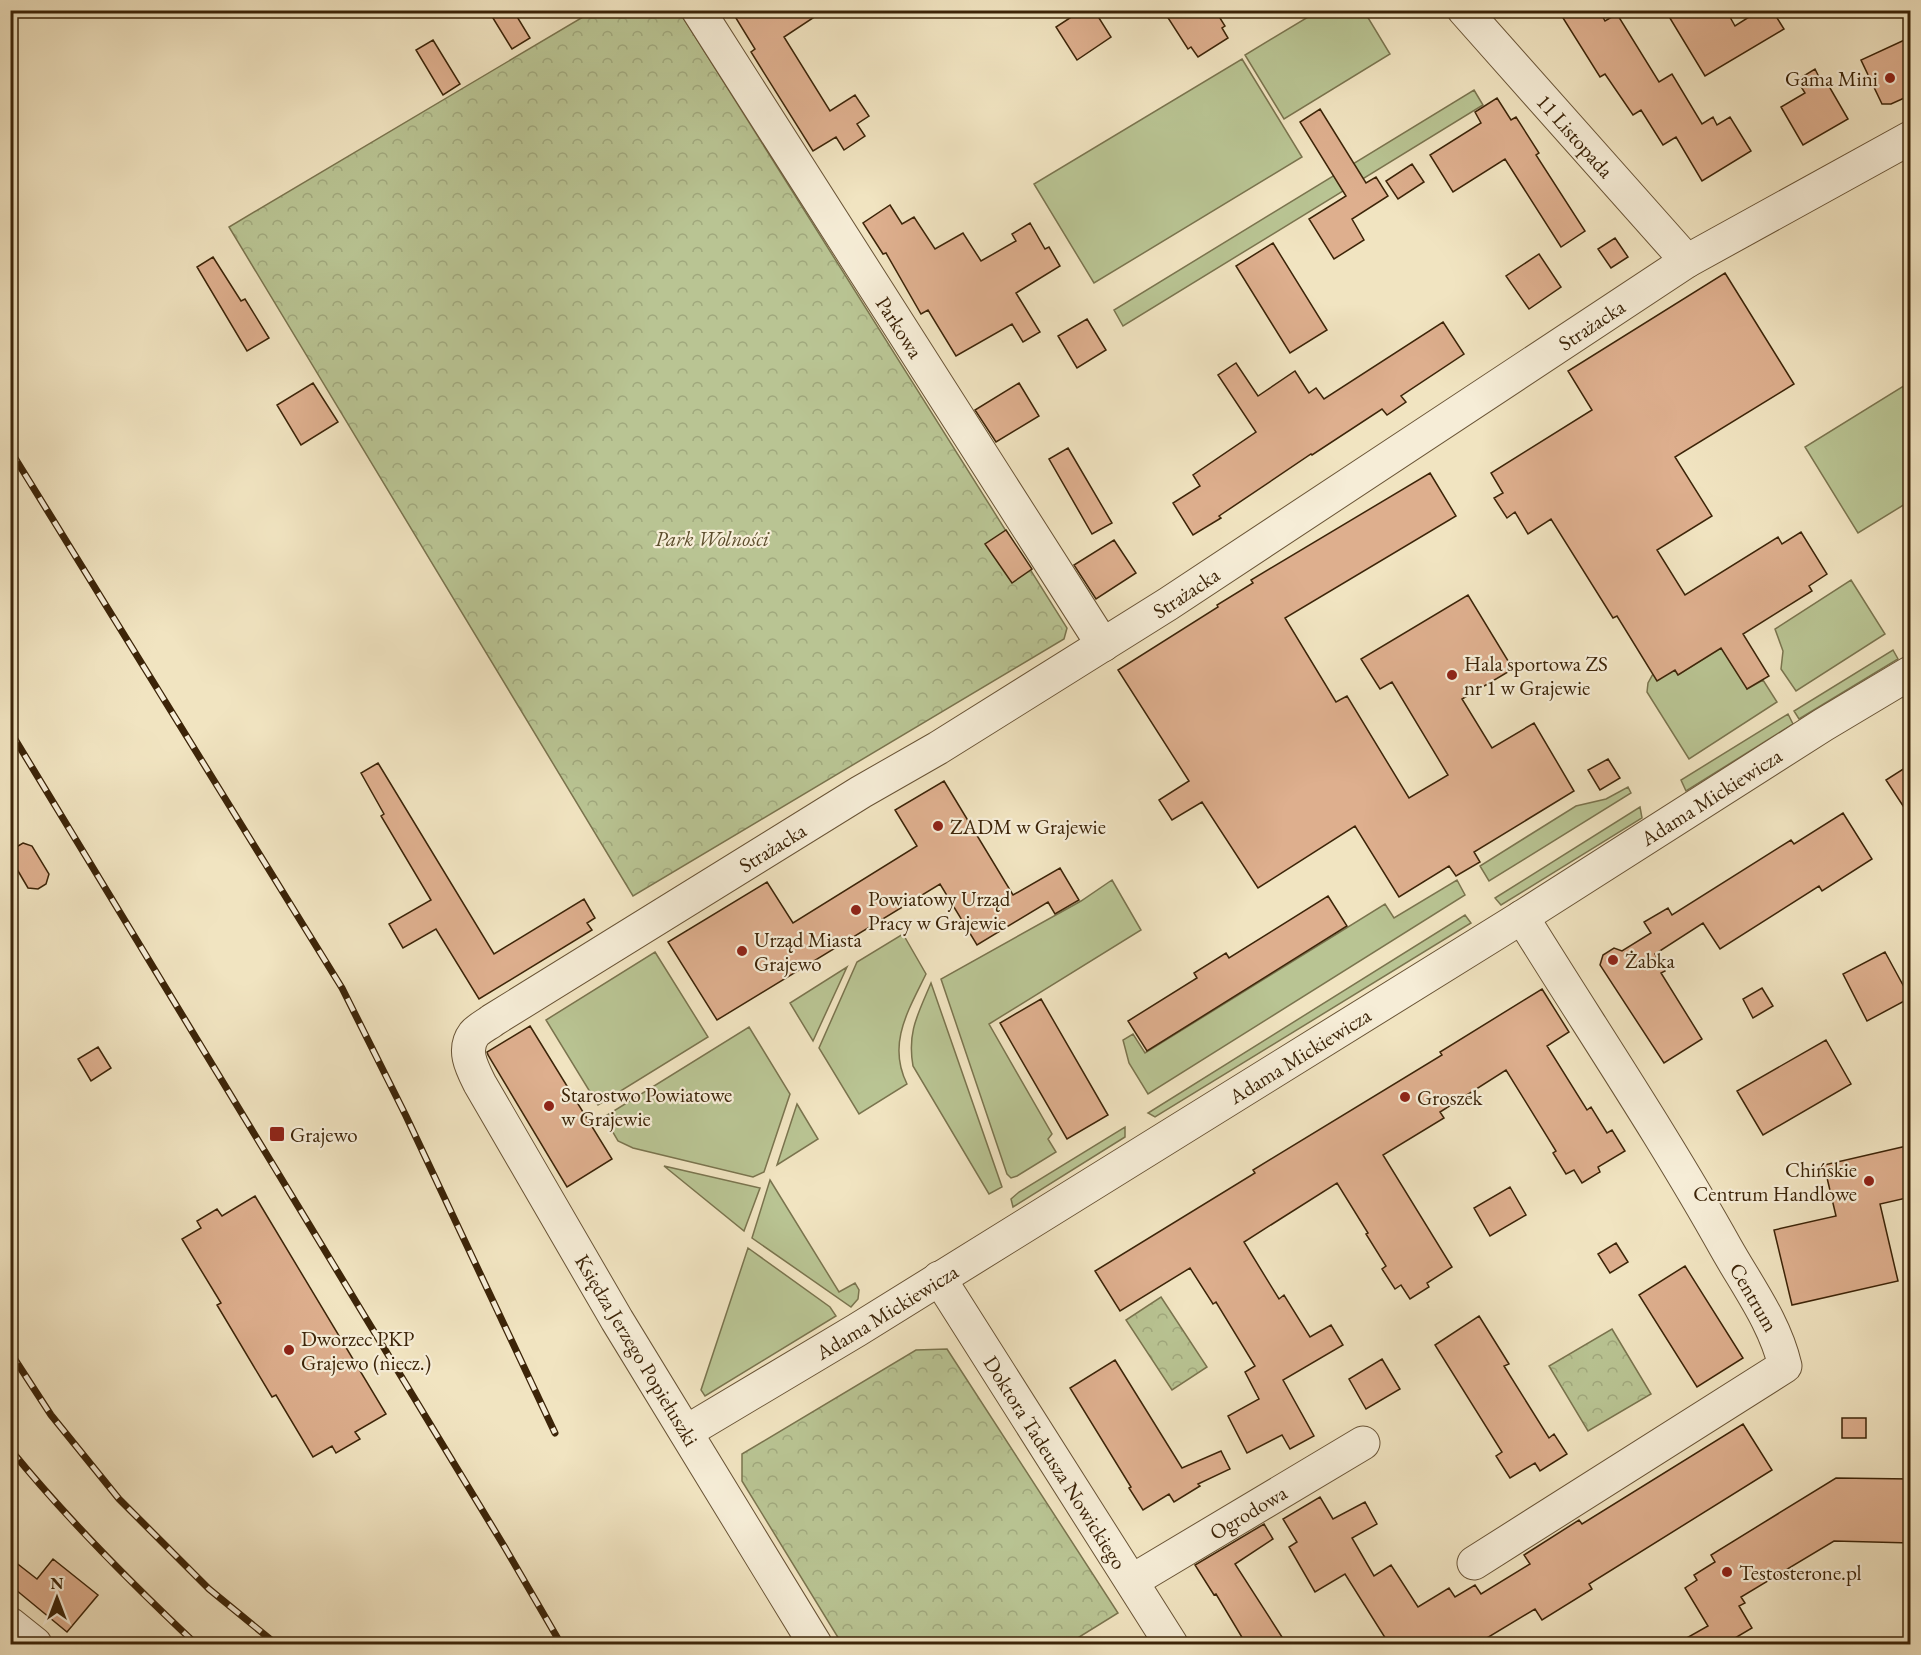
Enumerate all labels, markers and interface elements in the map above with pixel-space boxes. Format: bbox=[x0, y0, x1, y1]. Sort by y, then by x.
place label: Gama Mini bbox=[1785, 65, 1878, 92]
marker: Gama Mini bbox=[1883, 71, 1897, 85]
street label: 11 Listopada bbox=[1531, 88, 1620, 184]
street label: Parkowa bbox=[870, 291, 930, 364]
street label: Strażacka bbox=[1553, 292, 1630, 356]
park label: Park Wolności bbox=[655, 525, 770, 552]
street label: Strażacka bbox=[1147, 560, 1225, 624]
place label: Hala sportowa ZS nr 1 w Grajewie bbox=[1464, 650, 1608, 701]
marker: Hala sportowa ZS nr 1 w Grajewie bbox=[1445, 668, 1459, 682]
street label: Adama Mickiewicza bbox=[1634, 741, 1787, 852]
place label: ZADM w Grajewie bbox=[950, 813, 1106, 840]
street label: Strażacka bbox=[733, 816, 811, 878]
marker: ZADM w Grajewie bbox=[931, 819, 945, 833]
place label: Powiatowy Urząd Pracy w Grajewie bbox=[868, 885, 1011, 936]
marker: Powiatowy Urząd Pracy w Grajewie bbox=[849, 903, 863, 917]
place label: Urząd Miasta Grajewo bbox=[754, 926, 862, 977]
marker: Urząd Miasta Grajewo bbox=[735, 944, 749, 958]
place label: Żabka bbox=[1625, 947, 1675, 974]
marker: Żabka bbox=[1606, 953, 1620, 967]
street label: Adama Mickiewicza bbox=[1223, 1001, 1376, 1110]
place label: Starostwo Powiatowe w Grajewie bbox=[561, 1081, 732, 1132]
place label: Groszek bbox=[1417, 1084, 1484, 1111]
marker: Groszek bbox=[1398, 1090, 1412, 1104]
marker: Starostwo Powiatowe w Grajewie bbox=[542, 1099, 556, 1113]
place label: Grajewo bbox=[290, 1121, 358, 1148]
marker: Grajewo bbox=[268, 1125, 286, 1143]
place label: Chińskie Centrum Handlowe bbox=[1693, 1156, 1857, 1207]
marker: Chińskie Centrum Handlowe bbox=[1862, 1174, 1876, 1188]
street label: Księdza Jerzego Popiełuszki bbox=[569, 1249, 705, 1451]
street label: Adama Mickiewicza bbox=[810, 1257, 963, 1366]
street label: Centrum bbox=[1724, 1258, 1784, 1336]
place label: Dworzec PKP Grajewo (niecz.) bbox=[301, 1325, 431, 1376]
marker: Dworzec PKP Grajewo (niecz.) bbox=[282, 1343, 296, 1357]
street label: Doktora Tadeusza Nowickiego bbox=[978, 1350, 1133, 1574]
street label: Ogrodowa bbox=[1204, 1478, 1292, 1545]
place label: Testosterone.pl bbox=[1739, 1559, 1862, 1586]
marker: Testosterone.pl bbox=[1720, 1565, 1734, 1579]
north arrow bbox=[27, 1568, 87, 1628]
text: N bbox=[51, 1573, 64, 1594]

